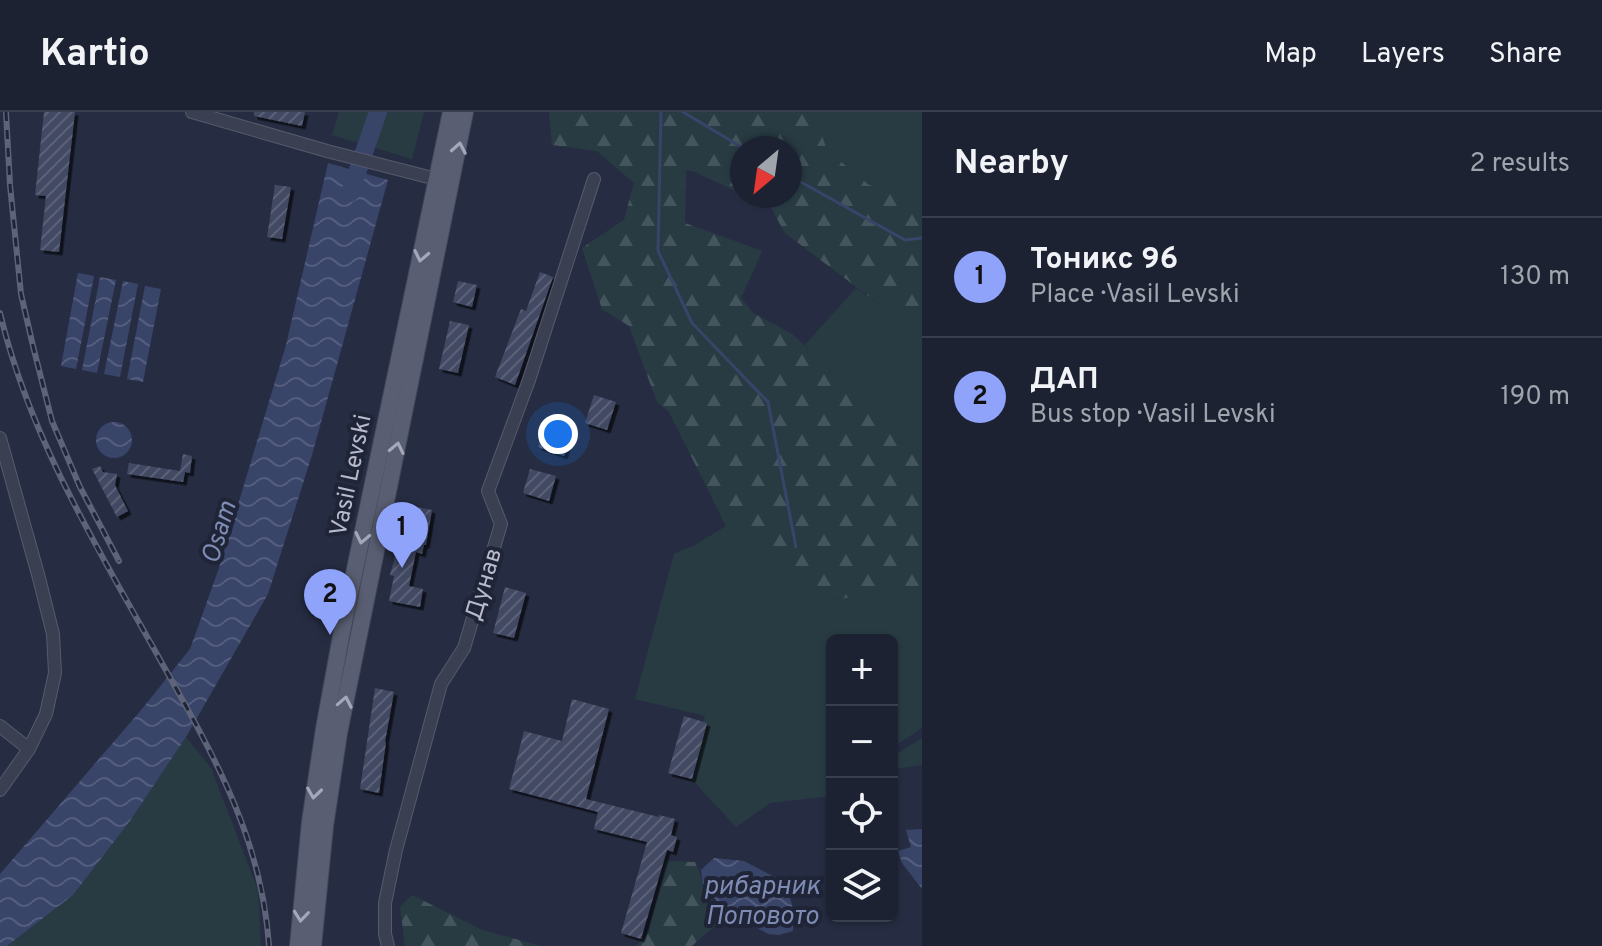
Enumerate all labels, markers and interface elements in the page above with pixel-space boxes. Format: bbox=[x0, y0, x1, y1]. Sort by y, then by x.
text: Kartio bbox=[40, 31, 150, 80]
text: Map bbox=[1264, 37, 1317, 73]
text: Layers bbox=[1361, 37, 1445, 73]
text: Share bbox=[1489, 37, 1562, 73]
north arrow bbox=[730, 136, 802, 208]
one-way arrow bbox=[449, 141, 466, 154]
text: Nearby bbox=[954, 143, 1069, 186]
text: 2 results bbox=[1470, 148, 1570, 181]
text: Тоникс 96 bbox=[1030, 242, 1178, 279]
one-way arrow bbox=[414, 249, 431, 262]
text: 1 bbox=[975, 261, 985, 294]
text: 130 m bbox=[1500, 261, 1570, 294]
text: Place · Vasil Levski bbox=[1030, 279, 1240, 312]
text: ДАП bbox=[1030, 362, 1099, 399]
text: 2 bbox=[972, 381, 988, 414]
text: 190 m bbox=[1500, 381, 1570, 414]
text: Bus stop · Vasil Levski bbox=[1030, 399, 1276, 432]
street label: Vasil Levski bbox=[324, 412, 379, 539]
your location bbox=[538, 414, 578, 454]
one-way arrow bbox=[388, 441, 405, 455]
water label: Osam bbox=[195, 497, 246, 568]
pin: 1 bbox=[376, 502, 428, 568]
one-way arrow bbox=[354, 530, 371, 544]
street label: Дунав bbox=[460, 545, 510, 624]
pin: 2 bbox=[304, 569, 356, 635]
map controls bbox=[826, 634, 898, 922]
button: + bbox=[826, 634, 898, 706]
one-way arrow bbox=[335, 695, 352, 709]
button: − bbox=[826, 706, 898, 778]
button: locate bbox=[826, 778, 898, 850]
one-way arrow bbox=[306, 786, 323, 800]
button: layers bbox=[826, 850, 898, 922]
water label: рибарник Поповото bbox=[704, 871, 821, 934]
one-way arrow bbox=[292, 910, 309, 923]

